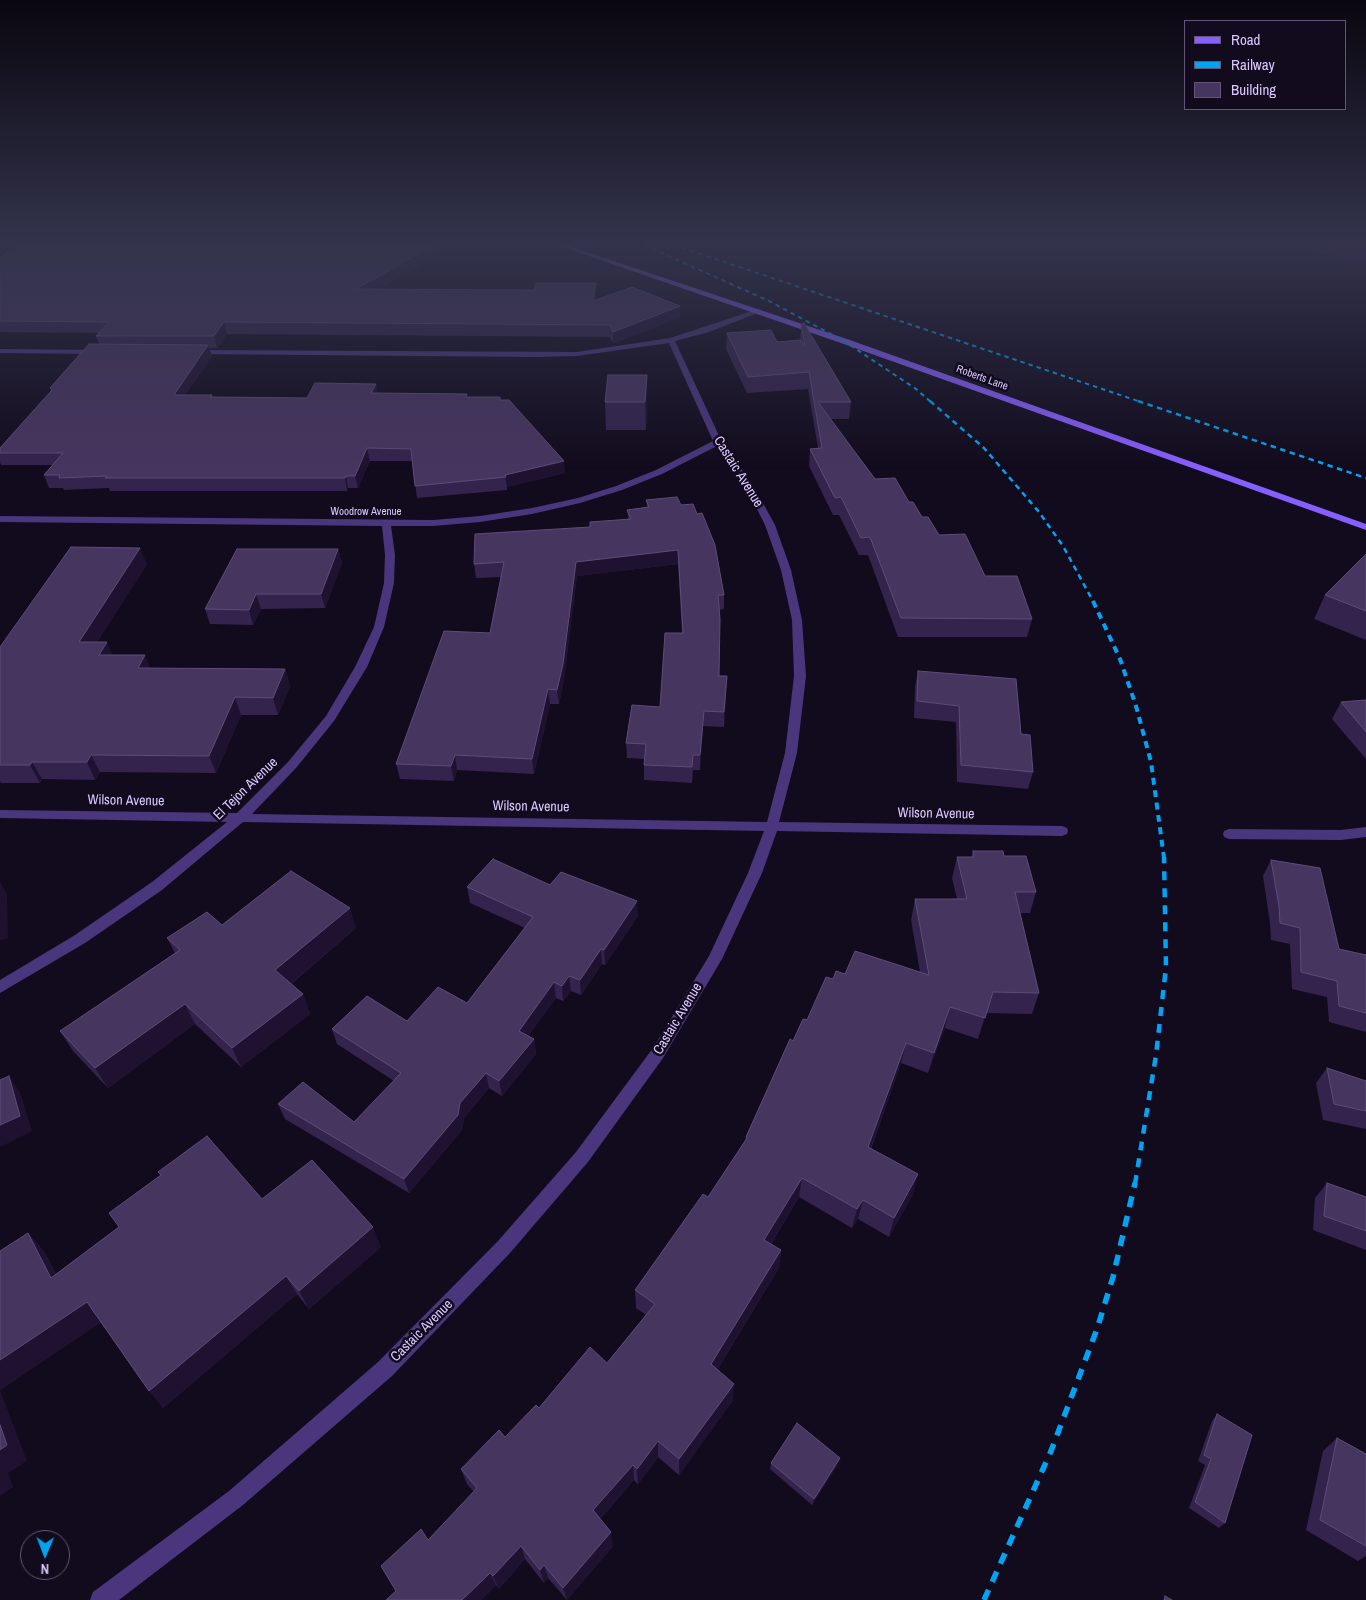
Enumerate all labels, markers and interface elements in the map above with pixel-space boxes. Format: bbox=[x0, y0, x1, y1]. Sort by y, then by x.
legend bbox=[1184, 20, 1346, 110]
text: Road bbox=[1231, 29, 1260, 50]
text: Railway bbox=[1231, 54, 1275, 75]
text: Building bbox=[1231, 79, 1276, 100]
street label: Roberts Lane bbox=[954, 363, 1010, 393]
street label: Castaic Avenue bbox=[709, 433, 767, 511]
street label: Woodrow Avenue bbox=[331, 505, 401, 519]
street label: El Tejon Avenue bbox=[210, 754, 282, 824]
street label: Wilson Avenue bbox=[87, 792, 165, 810]
street label: Wilson Avenue bbox=[492, 798, 570, 816]
street label: Wilson Avenue bbox=[897, 805, 975, 823]
street label: Castaic Avenue bbox=[650, 980, 706, 1058]
street label: Castaic Avenue bbox=[387, 1296, 457, 1366]
north arrow bbox=[20, 1530, 70, 1580]
text: N bbox=[40, 1560, 49, 1578]

